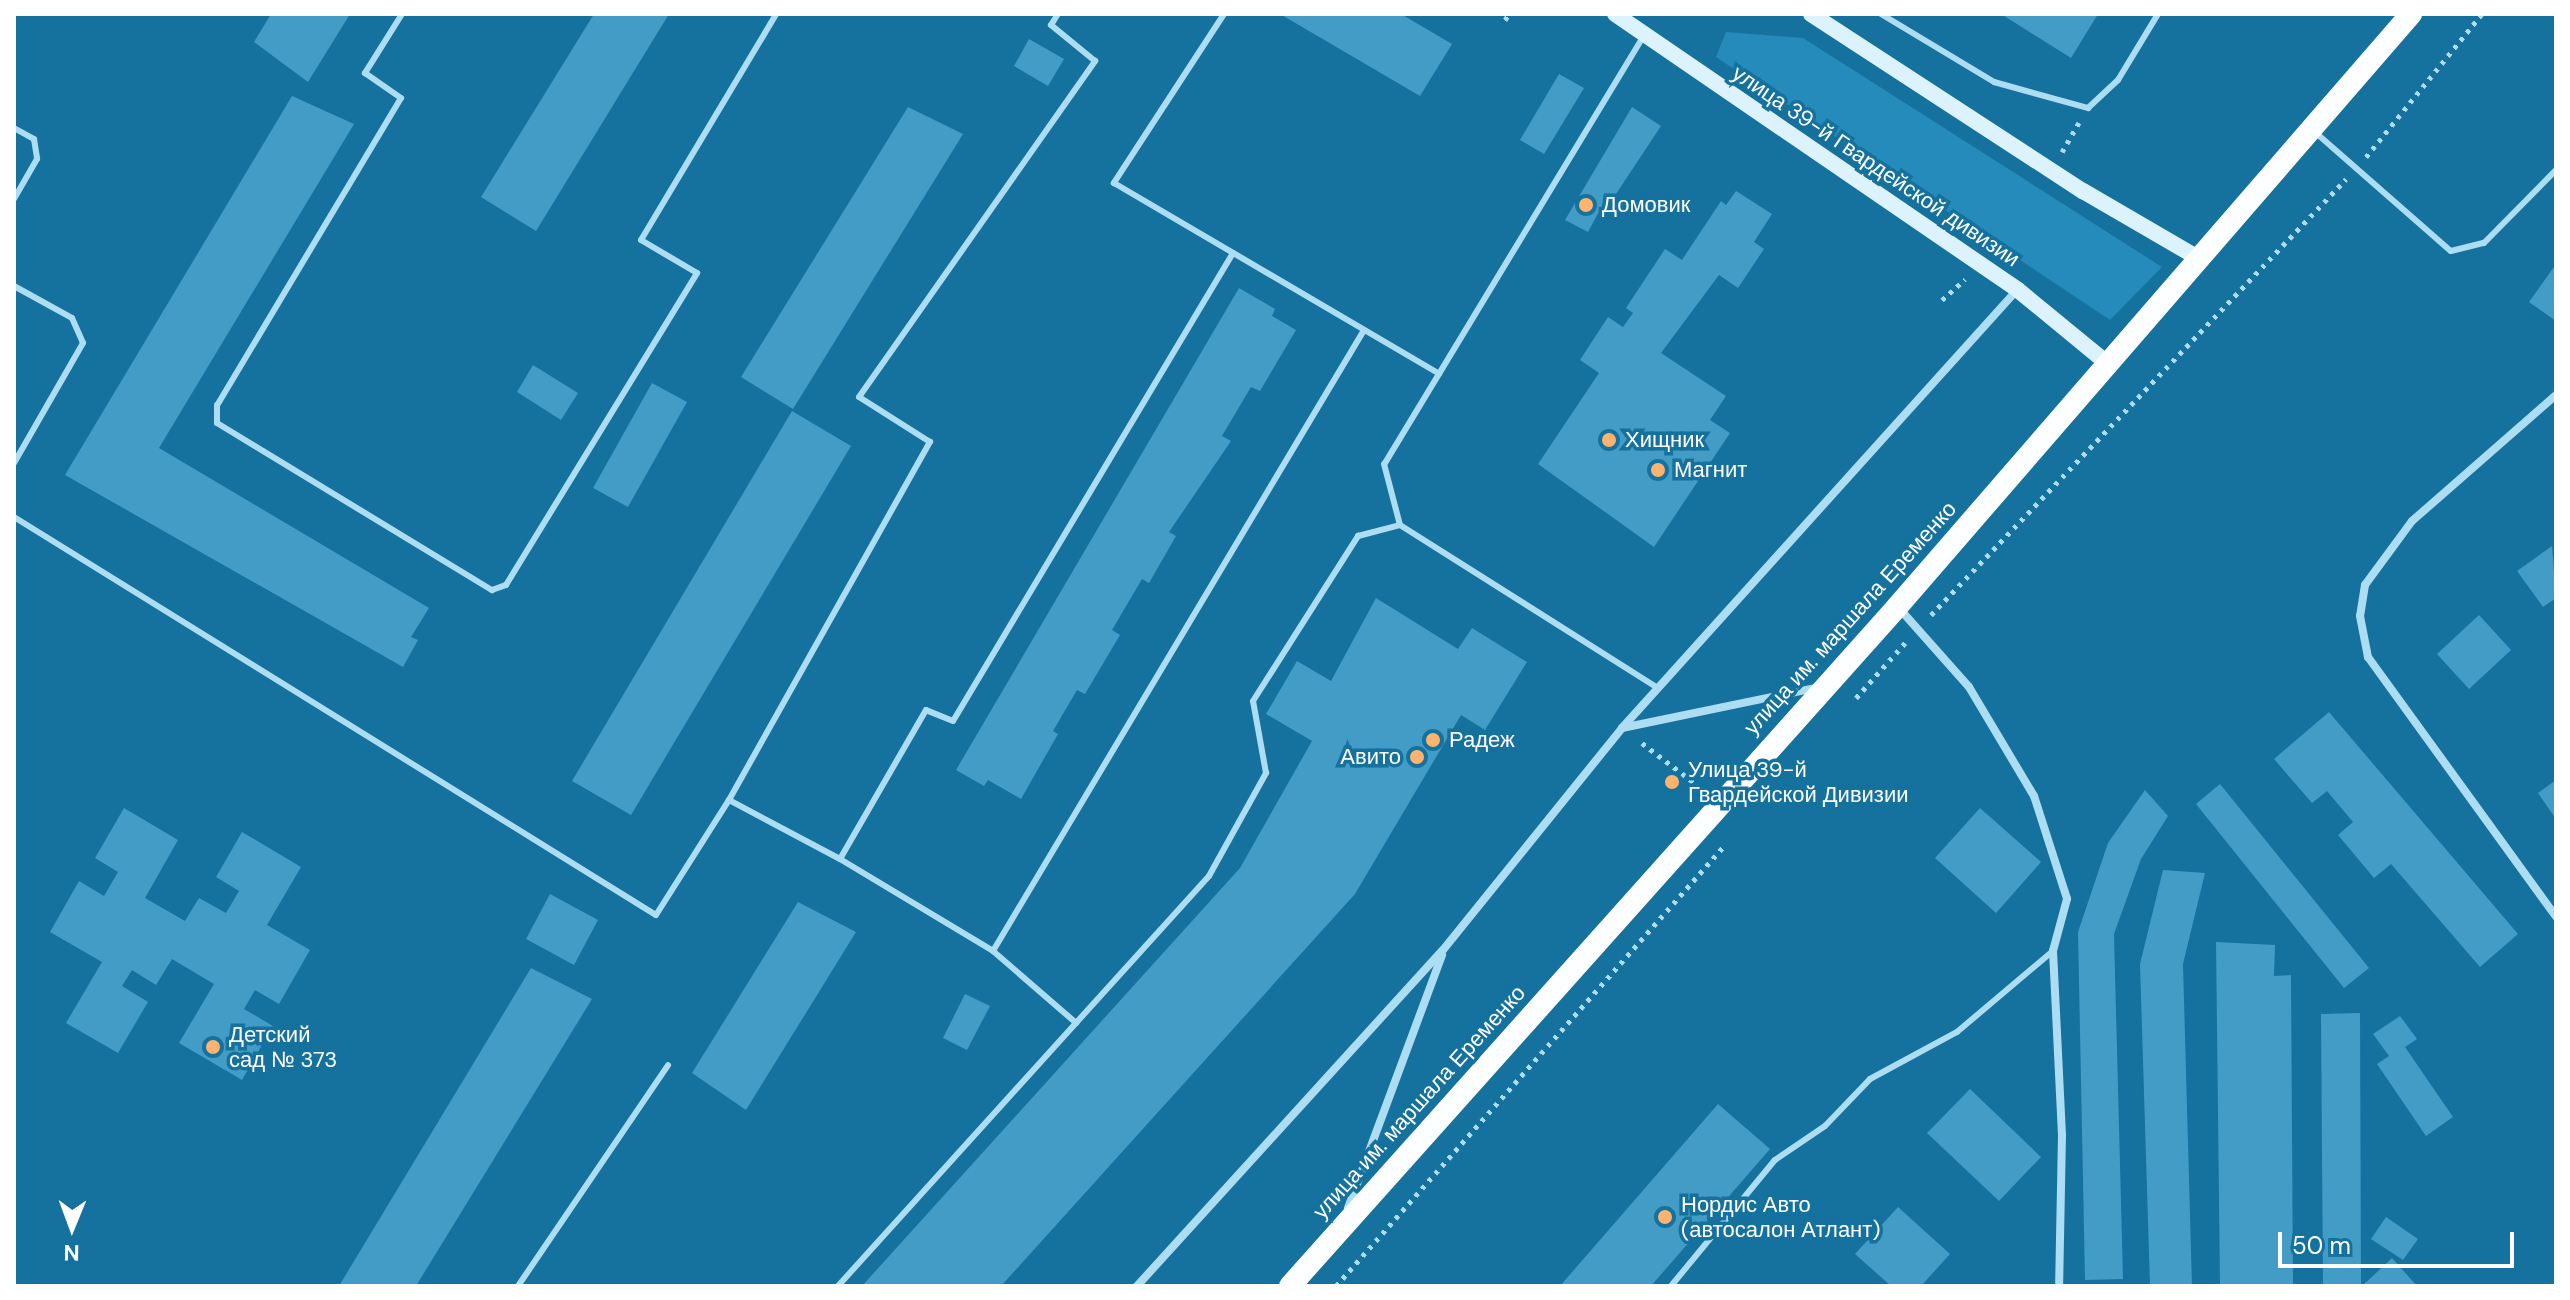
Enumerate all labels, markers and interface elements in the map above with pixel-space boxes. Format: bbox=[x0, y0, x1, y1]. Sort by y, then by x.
street label: улица 39-й Гвардейской дивизии bbox=[1727, 60, 2025, 272]
place label: Домовик bbox=[1602, 192, 1690, 218]
marker: Домовик bbox=[1577, 196, 1595, 214]
place label: Хищник bbox=[1625, 427, 1704, 453]
marker: Хищник bbox=[1600, 431, 1618, 449]
place label: Магнит bbox=[1674, 457, 1747, 483]
marker: Магнит bbox=[1649, 461, 1667, 479]
street label: улица им. маршала Еременко bbox=[1738, 496, 1962, 740]
place label: Радеж bbox=[1449, 727, 1515, 753]
marker: Радеж bbox=[1424, 731, 1442, 749]
place label: Авито bbox=[1340, 744, 1401, 770]
marker: Авито bbox=[1408, 748, 1426, 766]
place label: Улица 39-й Гвардейской Дивизии bbox=[1688, 756, 1909, 808]
marker: Улица 39-й Гвардейской Дивизии bbox=[1663, 773, 1681, 791]
street label: улица им. маршала Еременко bbox=[1307, 980, 1531, 1224]
place label: Детский сад № 373 bbox=[229, 1021, 337, 1072]
marker: Детский сад № 373 bbox=[204, 1038, 222, 1056]
north arrow bbox=[32, 1188, 112, 1268]
place label: Нордис Авто (автосалон Атлант) bbox=[1681, 1191, 1881, 1242]
marker: Нордис Авто (автосалон Атлант) bbox=[1656, 1208, 1674, 1226]
scale bar bbox=[2282, 1216, 2518, 1266]
text: 50 m bbox=[2292, 1230, 2351, 1261]
text: N bbox=[63, 1238, 80, 1267]

